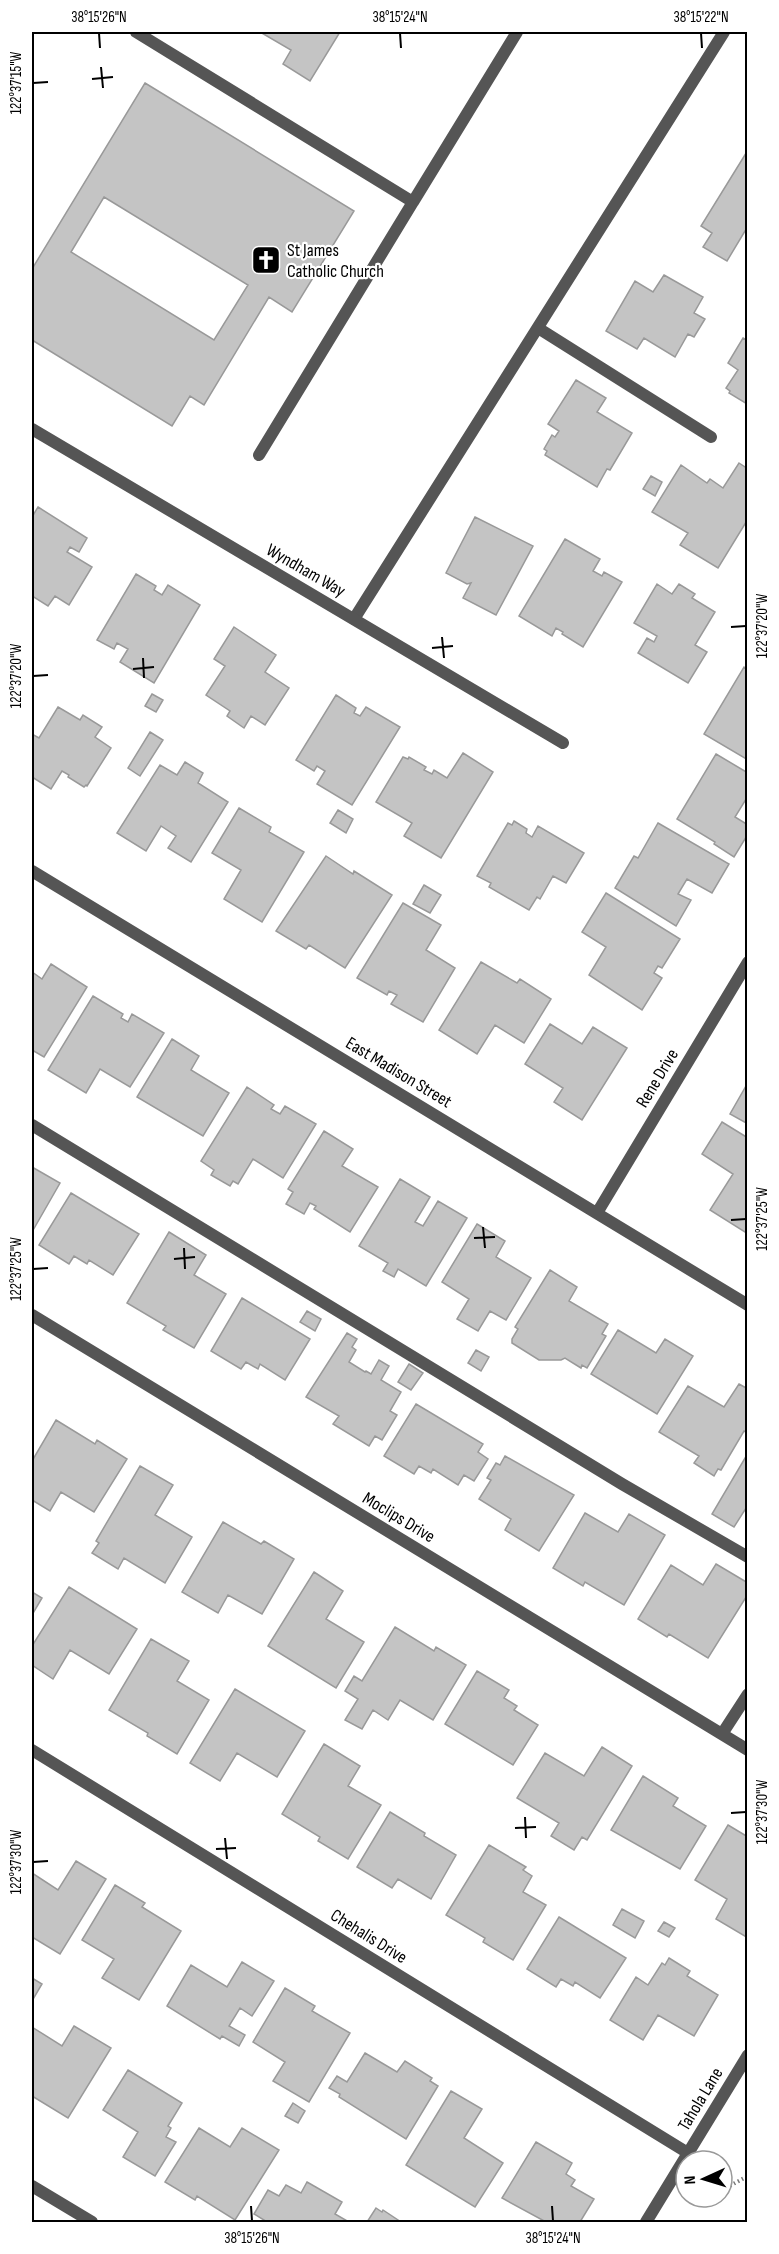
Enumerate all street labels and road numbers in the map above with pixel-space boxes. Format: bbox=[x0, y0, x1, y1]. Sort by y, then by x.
street label: Wyndham Way bbox=[262, 539, 349, 601]
street label: East Madison Street bbox=[342, 1033, 456, 1113]
street label: Rene Drive bbox=[632, 1045, 683, 1111]
street label: Moclips Drive bbox=[359, 1488, 439, 1547]
street label: Chehalis Drive bbox=[327, 1905, 411, 1968]
street label: Tahola Lane bbox=[673, 2064, 727, 2135]

